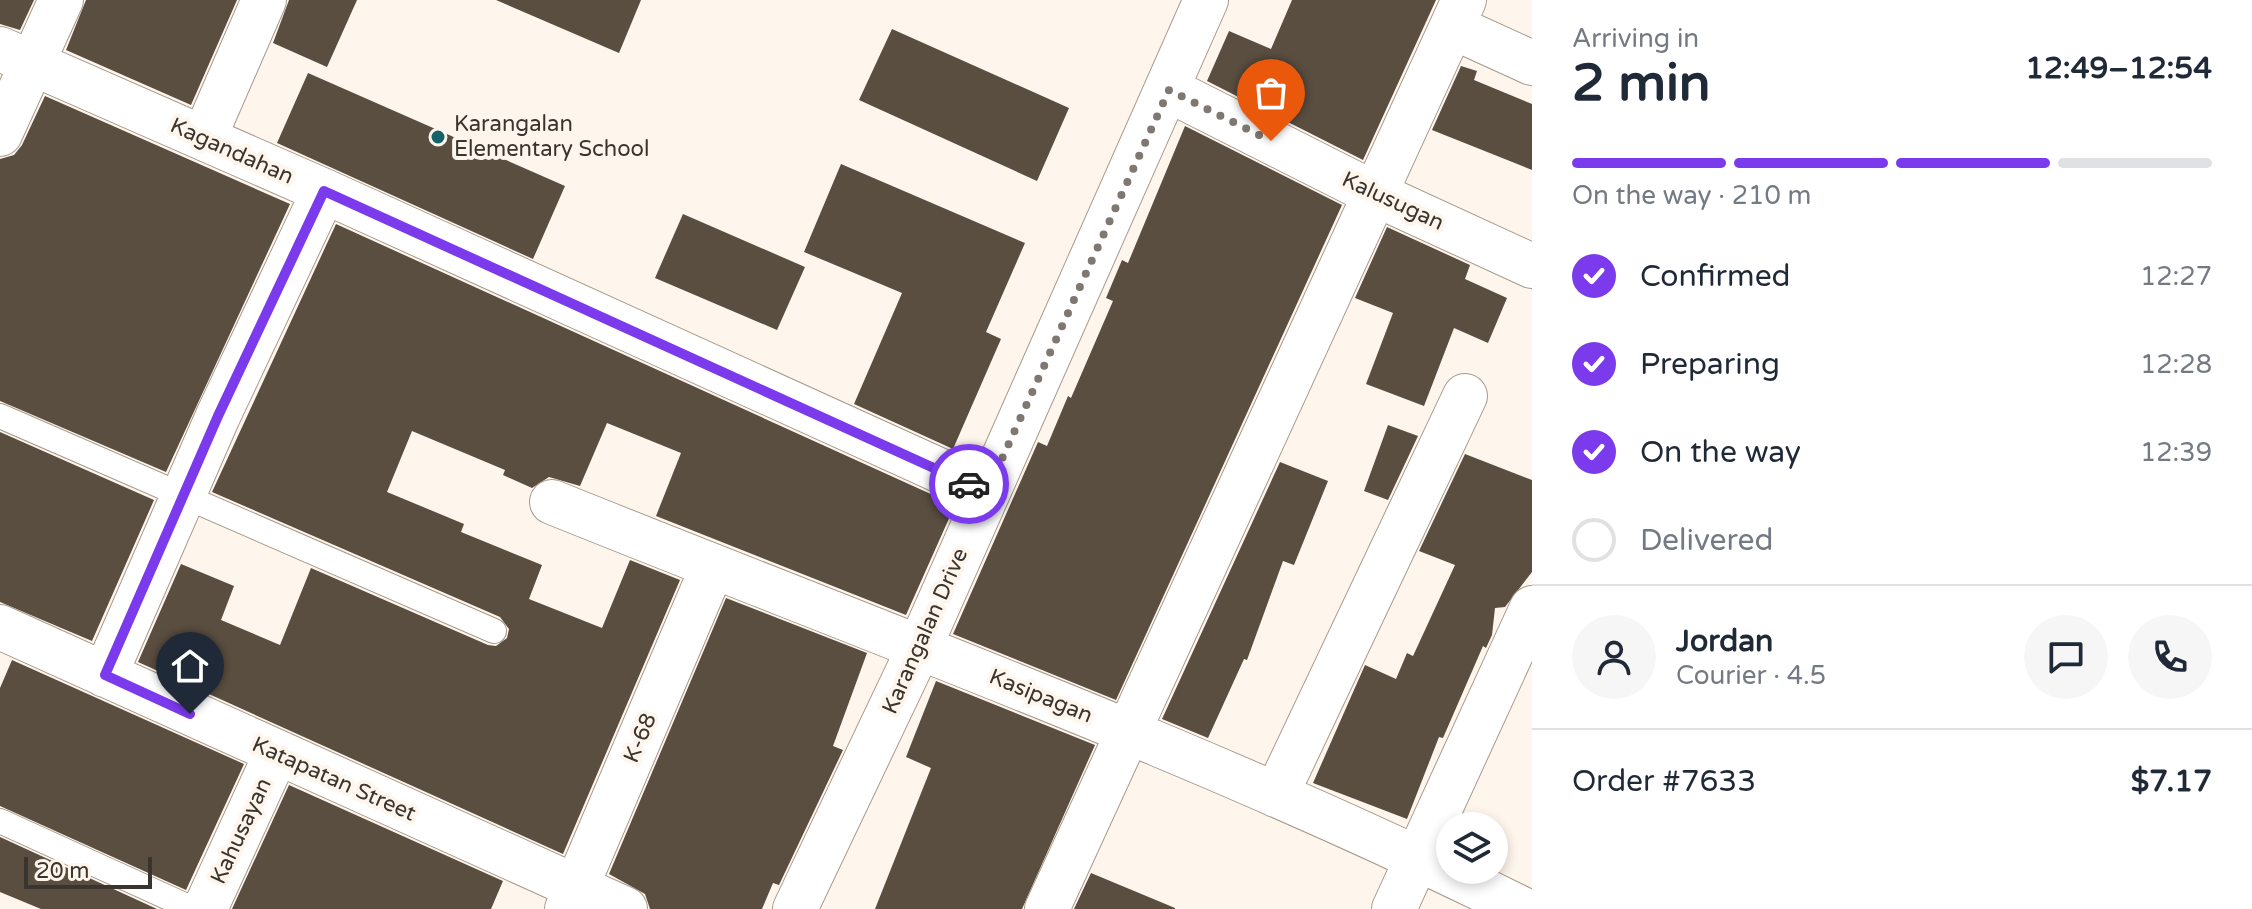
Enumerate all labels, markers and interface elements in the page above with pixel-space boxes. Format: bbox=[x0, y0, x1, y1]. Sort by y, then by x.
text: Arriving in bbox=[1572, 23, 1699, 54]
text: 12:49–12:54 bbox=[2025, 50, 2212, 87]
text: 2 min bbox=[1572, 52, 1711, 115]
pin bbox=[1237, 59, 1305, 141]
icon: bag bbox=[1249, 71, 1293, 115]
place label: Karangalan Elementary School bbox=[454, 111, 649, 162]
street label: Kagandahan bbox=[166, 112, 298, 190]
marker: Karangalan Elementary School bbox=[429, 128, 447, 146]
street label: Kalusugan bbox=[1338, 166, 1448, 236]
text: On the way · 210 m bbox=[1572, 180, 1811, 211]
icon: check bbox=[1572, 254, 1616, 298]
text: Confirmed bbox=[1640, 258, 1791, 295]
text: 12:27 bbox=[2140, 261, 2212, 292]
icon: check bbox=[1572, 342, 1616, 386]
text: Preparing bbox=[1640, 346, 1780, 383]
text: 12:28 bbox=[2140, 349, 2212, 380]
icon: check bbox=[1572, 430, 1616, 474]
text: On the way bbox=[1640, 434, 1801, 471]
text: 12:39 bbox=[2140, 437, 2212, 468]
courier bbox=[929, 444, 1009, 524]
icon: car bbox=[947, 462, 991, 506]
text: Delivered bbox=[1640, 522, 1774, 559]
street label: Karangalan Drive bbox=[877, 544, 973, 718]
button: person bbox=[1572, 615, 1656, 699]
button: chat bbox=[2024, 615, 2108, 699]
button: phone bbox=[2128, 615, 2212, 699]
text: Jordan bbox=[1676, 623, 1773, 660]
pin bbox=[156, 632, 224, 714]
icon: home bbox=[168, 644, 212, 688]
text: Courier · 4.5 bbox=[1676, 660, 1826, 691]
street label: Kasipagan bbox=[986, 664, 1096, 728]
street label: K-68 bbox=[618, 709, 662, 767]
street label: Katapatan Street bbox=[248, 731, 420, 827]
text: Order #7633 bbox=[1572, 763, 1756, 800]
text: $7.17 bbox=[2131, 763, 2212, 800]
street label: Kahusayan bbox=[205, 774, 277, 888]
map controls bbox=[1436, 812, 1508, 884]
button: layers bbox=[1436, 812, 1508, 884]
scale bar bbox=[24, 853, 152, 889]
text: 20 m bbox=[36, 858, 90, 884]

